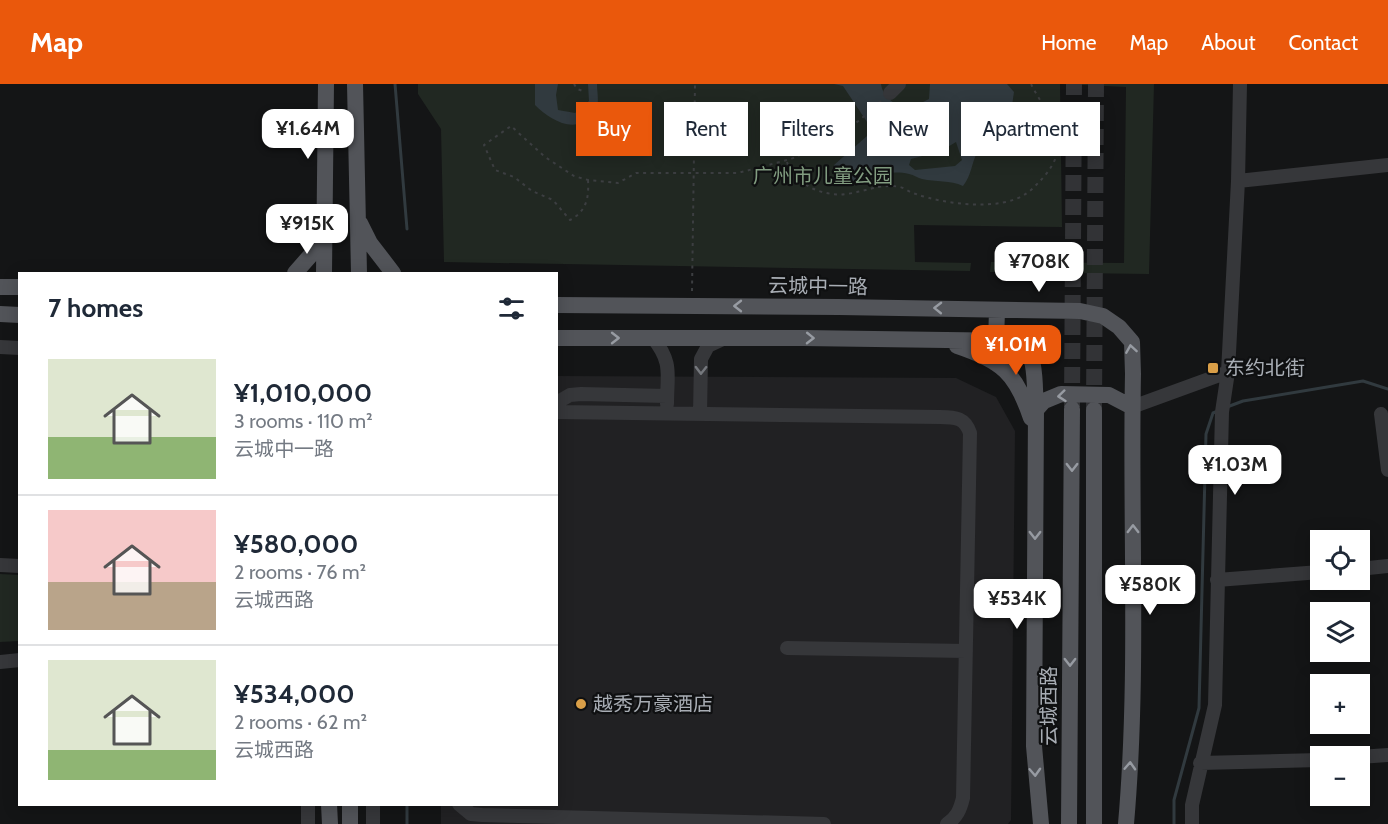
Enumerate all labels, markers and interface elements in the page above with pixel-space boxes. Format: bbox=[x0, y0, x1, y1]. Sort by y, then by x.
text: Map bbox=[30, 25, 83, 59]
text: Home bbox=[1041, 30, 1097, 55]
text: Map bbox=[1130, 30, 1168, 55]
text: About bbox=[1201, 30, 1255, 55]
text: Contact bbox=[1288, 30, 1358, 55]
chip: Buy bbox=[576, 102, 652, 156]
chip: Rent bbox=[664, 102, 748, 156]
chip: Filters bbox=[760, 102, 855, 156]
chip: New bbox=[867, 102, 949, 156]
chip: Apartment bbox=[961, 102, 1100, 156]
pin: ¥1.64M bbox=[259, 109, 357, 160]
text: ¥1.64M bbox=[276, 116, 340, 140]
park label: 广州市儿童公园 bbox=[753, 164, 893, 188]
pin: ¥915K bbox=[265, 204, 349, 255]
text: ¥915K bbox=[280, 211, 334, 235]
pin: ¥708K bbox=[997, 242, 1081, 293]
text: ¥708K bbox=[1009, 249, 1069, 273]
street label: 云城中一路 bbox=[768, 273, 868, 299]
text: 7 homes bbox=[48, 292, 143, 324]
icon: filters bbox=[495, 292, 528, 325]
one-way arrow bbox=[734, 300, 743, 312]
one-way arrow bbox=[934, 302, 943, 315]
pin: ¥1.01M bbox=[967, 325, 1065, 376]
one-way arrow bbox=[610, 332, 619, 344]
one-way arrow bbox=[805, 332, 814, 344]
text: ¥1.01M bbox=[985, 332, 1047, 356]
one-way arrow bbox=[1125, 344, 1137, 354]
place label: 东约北街 bbox=[1225, 356, 1305, 380]
marker: 东约北街 bbox=[1206, 361, 1220, 375]
one-way arrow bbox=[695, 365, 707, 374]
text: ¥1,010,000 bbox=[234, 377, 372, 409]
icon: home bbox=[96, 383, 168, 455]
one-way arrow bbox=[1057, 389, 1067, 402]
text: 3 rooms · 110 m² bbox=[234, 409, 373, 433]
text: 云城中一路 bbox=[234, 437, 334, 461]
pin: ¥1.03M bbox=[1186, 445, 1284, 496]
text: ¥1.03M bbox=[1202, 452, 1268, 476]
one-way arrow bbox=[1066, 463, 1078, 472]
one-way arrow bbox=[1127, 524, 1139, 533]
text: ¥580,000 bbox=[234, 528, 358, 560]
one-way arrow bbox=[1029, 530, 1041, 539]
map controls bbox=[1310, 530, 1370, 806]
button: locate bbox=[1310, 530, 1370, 590]
icon: home bbox=[96, 534, 168, 606]
text: 2 rooms · 76 m² bbox=[234, 560, 366, 584]
pin: ¥580K bbox=[1108, 565, 1192, 616]
text: ¥580K bbox=[1119, 572, 1181, 596]
pin: ¥534K bbox=[975, 579, 1059, 630]
text: ¥534K bbox=[988, 586, 1046, 610]
text: 云城西路 bbox=[234, 588, 314, 612]
button: layers bbox=[1310, 602, 1370, 662]
one-way arrow bbox=[1064, 658, 1076, 667]
street label: 云城西路 bbox=[1037, 666, 1061, 746]
button: + bbox=[1310, 674, 1370, 734]
text: ¥534,000 bbox=[234, 678, 355, 710]
icon: home bbox=[96, 684, 168, 756]
place label: 越秀万豪酒店 bbox=[593, 692, 713, 716]
marker: 越秀万豪酒店 bbox=[574, 697, 588, 711]
text: 2 rooms · 62 m² bbox=[234, 710, 367, 734]
text: 云城西路 bbox=[234, 738, 314, 762]
button: − bbox=[1310, 746, 1370, 806]
one-way arrow bbox=[1123, 761, 1136, 770]
one-way arrow bbox=[1029, 767, 1042, 776]

